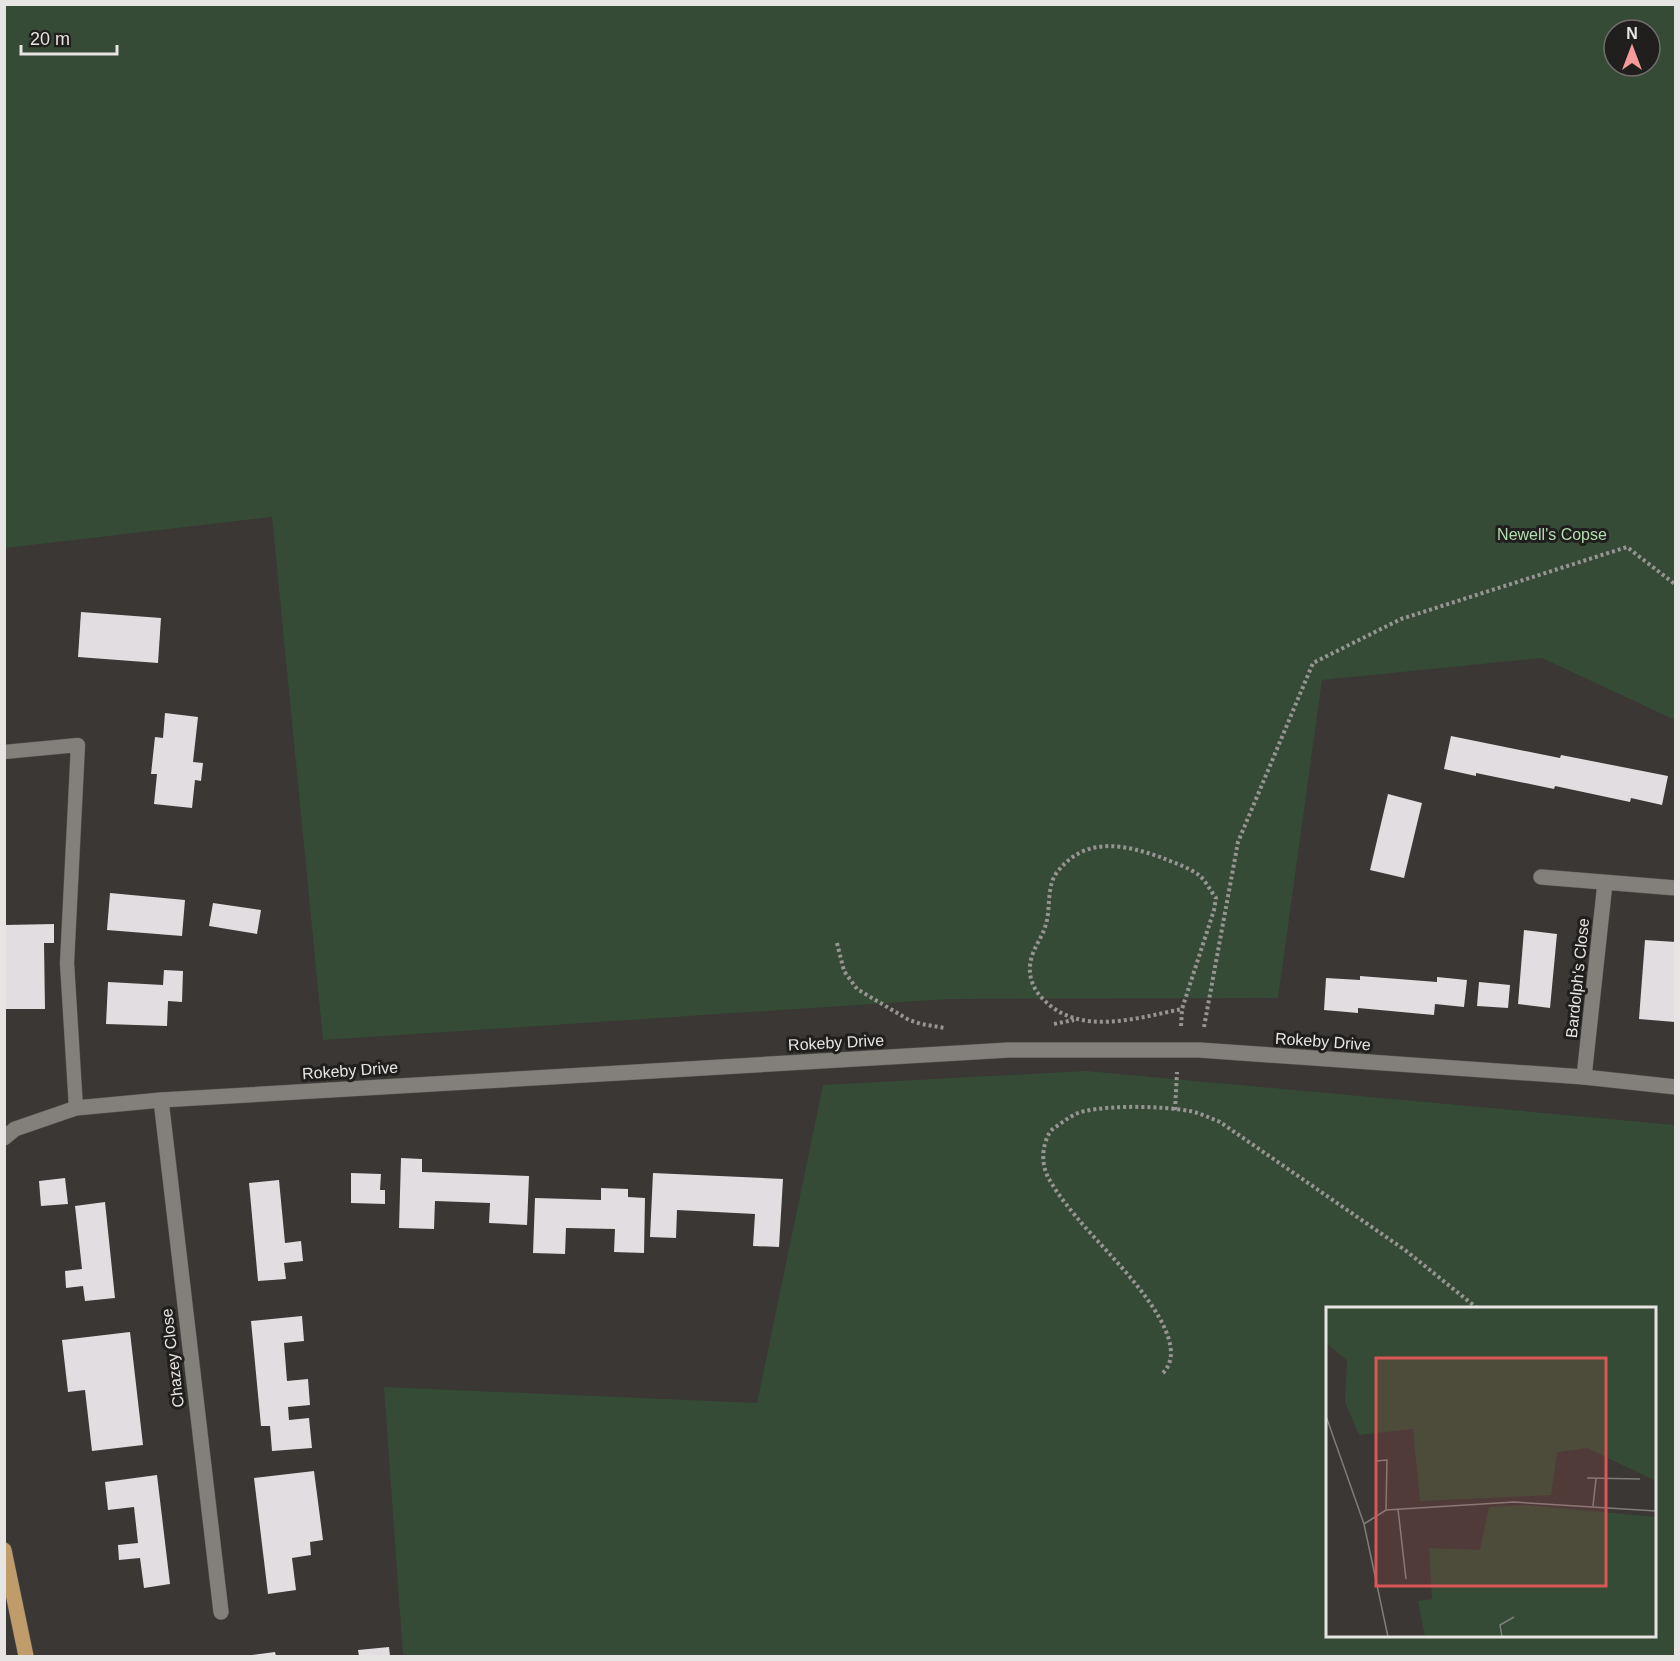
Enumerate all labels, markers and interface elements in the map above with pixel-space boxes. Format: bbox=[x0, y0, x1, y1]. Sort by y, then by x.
scale bar bbox=[21, 18, 117, 56]
north arrow bbox=[1602, 18, 1662, 78]
text: N bbox=[1626, 25, 1638, 42]
text: 20 m bbox=[30, 29, 70, 49]
park label: Newell's Copse bbox=[1497, 526, 1607, 543]
street label: Bardolph's Close bbox=[1563, 917, 1592, 1039]
street label: Rokeby Drive bbox=[1274, 1030, 1372, 1053]
street label: Rokeby Drive bbox=[788, 1031, 885, 1054]
street label: Rokeby Drive bbox=[302, 1059, 399, 1082]
street label: Chazey Close bbox=[158, 1307, 187, 1408]
inset map bbox=[1326, 1307, 1656, 1637]

